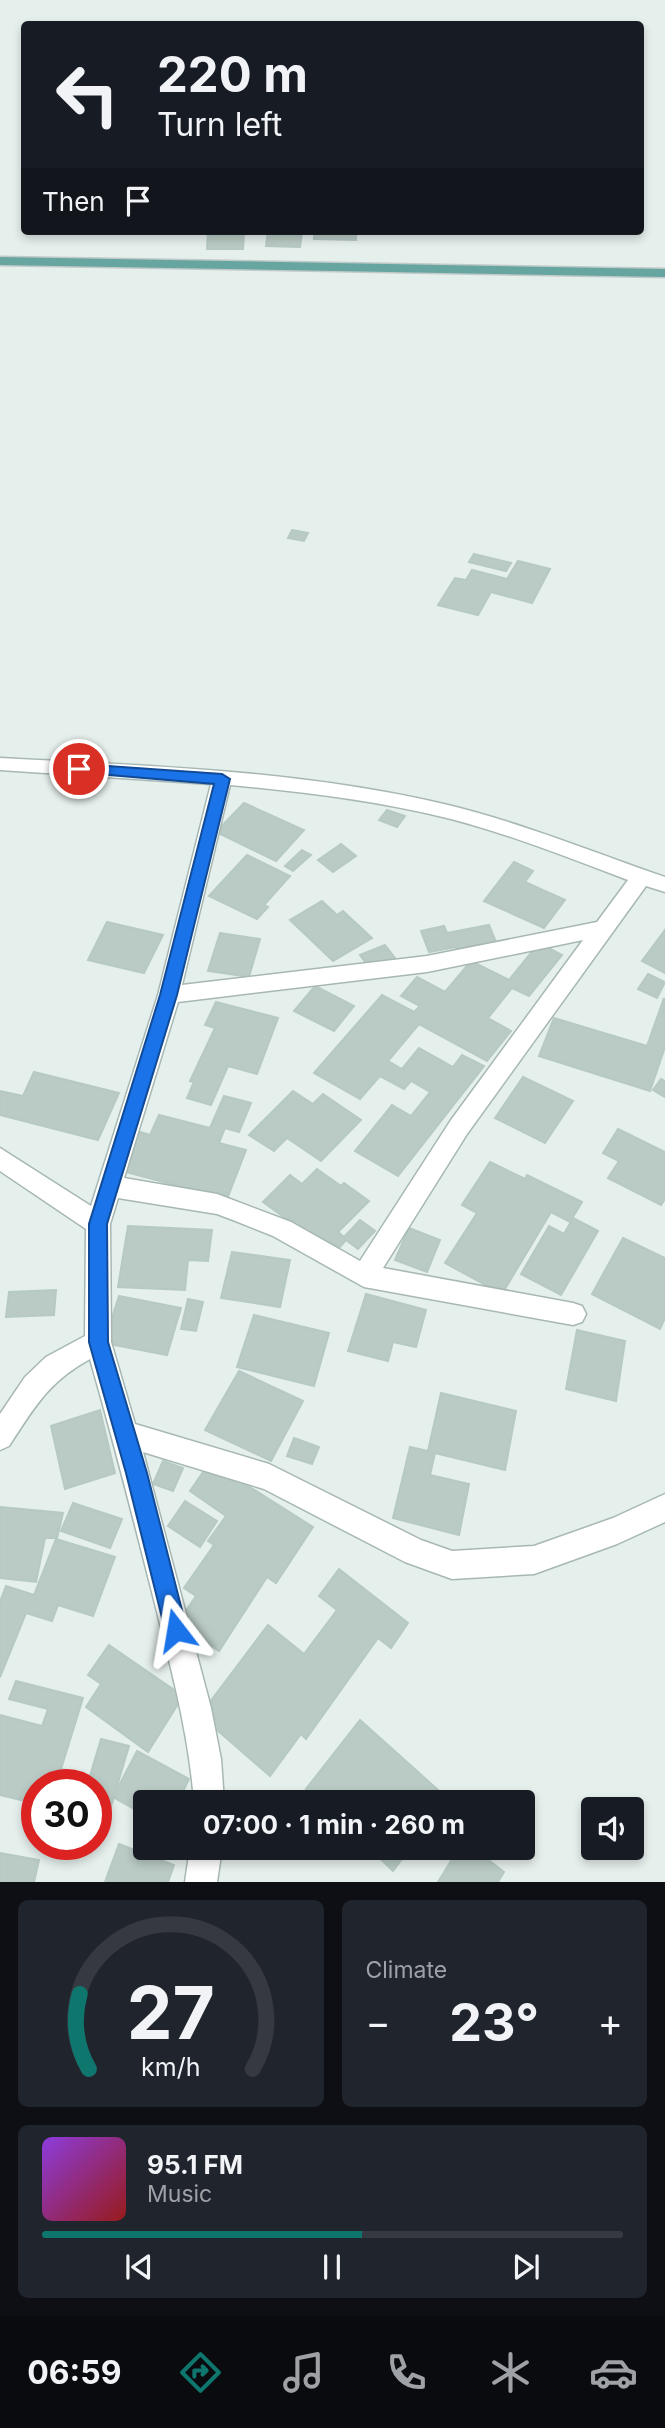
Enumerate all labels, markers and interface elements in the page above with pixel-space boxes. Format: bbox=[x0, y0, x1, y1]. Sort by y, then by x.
text: 220 m bbox=[157, 45, 308, 104]
icon: left bbox=[42, 49, 133, 140]
text: Turn left bbox=[157, 105, 282, 144]
icon: arrive bbox=[119, 182, 157, 220]
text: Then bbox=[42, 186, 105, 217]
pin bbox=[49, 739, 109, 799]
icon: arrive bbox=[60, 750, 98, 788]
position arrow bbox=[139, 1593, 213, 1667]
speed limit sign: 30 bbox=[21, 1769, 112, 1860]
map controls bbox=[581, 1797, 644, 1860]
button: sound bbox=[581, 1797, 644, 1860]
text: 07:00 · 1 min · 260 m bbox=[203, 1809, 465, 1840]
text: Climate bbox=[366, 1956, 447, 1984]
text: 27 bbox=[127, 1969, 215, 2058]
text: 23° bbox=[449, 1991, 539, 2054]
text: − bbox=[366, 1999, 391, 2045]
text: + bbox=[598, 1999, 623, 2045]
text: km/h bbox=[141, 2052, 200, 2082]
text: 95.1 FM bbox=[147, 2149, 243, 2180]
text: Music bbox=[147, 2180, 212, 2208]
icon: previous bbox=[120, 2248, 158, 2286]
icon: pause bbox=[313, 2248, 351, 2286]
icon: next bbox=[507, 2248, 545, 2286]
icon: directions bbox=[176, 2348, 225, 2397]
icon: music bbox=[279, 2348, 328, 2397]
icon: phone bbox=[382, 2348, 431, 2397]
icon: climate bbox=[486, 2348, 535, 2397]
icon: car bbox=[589, 2348, 638, 2397]
text: 06:59 bbox=[27, 2353, 121, 2392]

